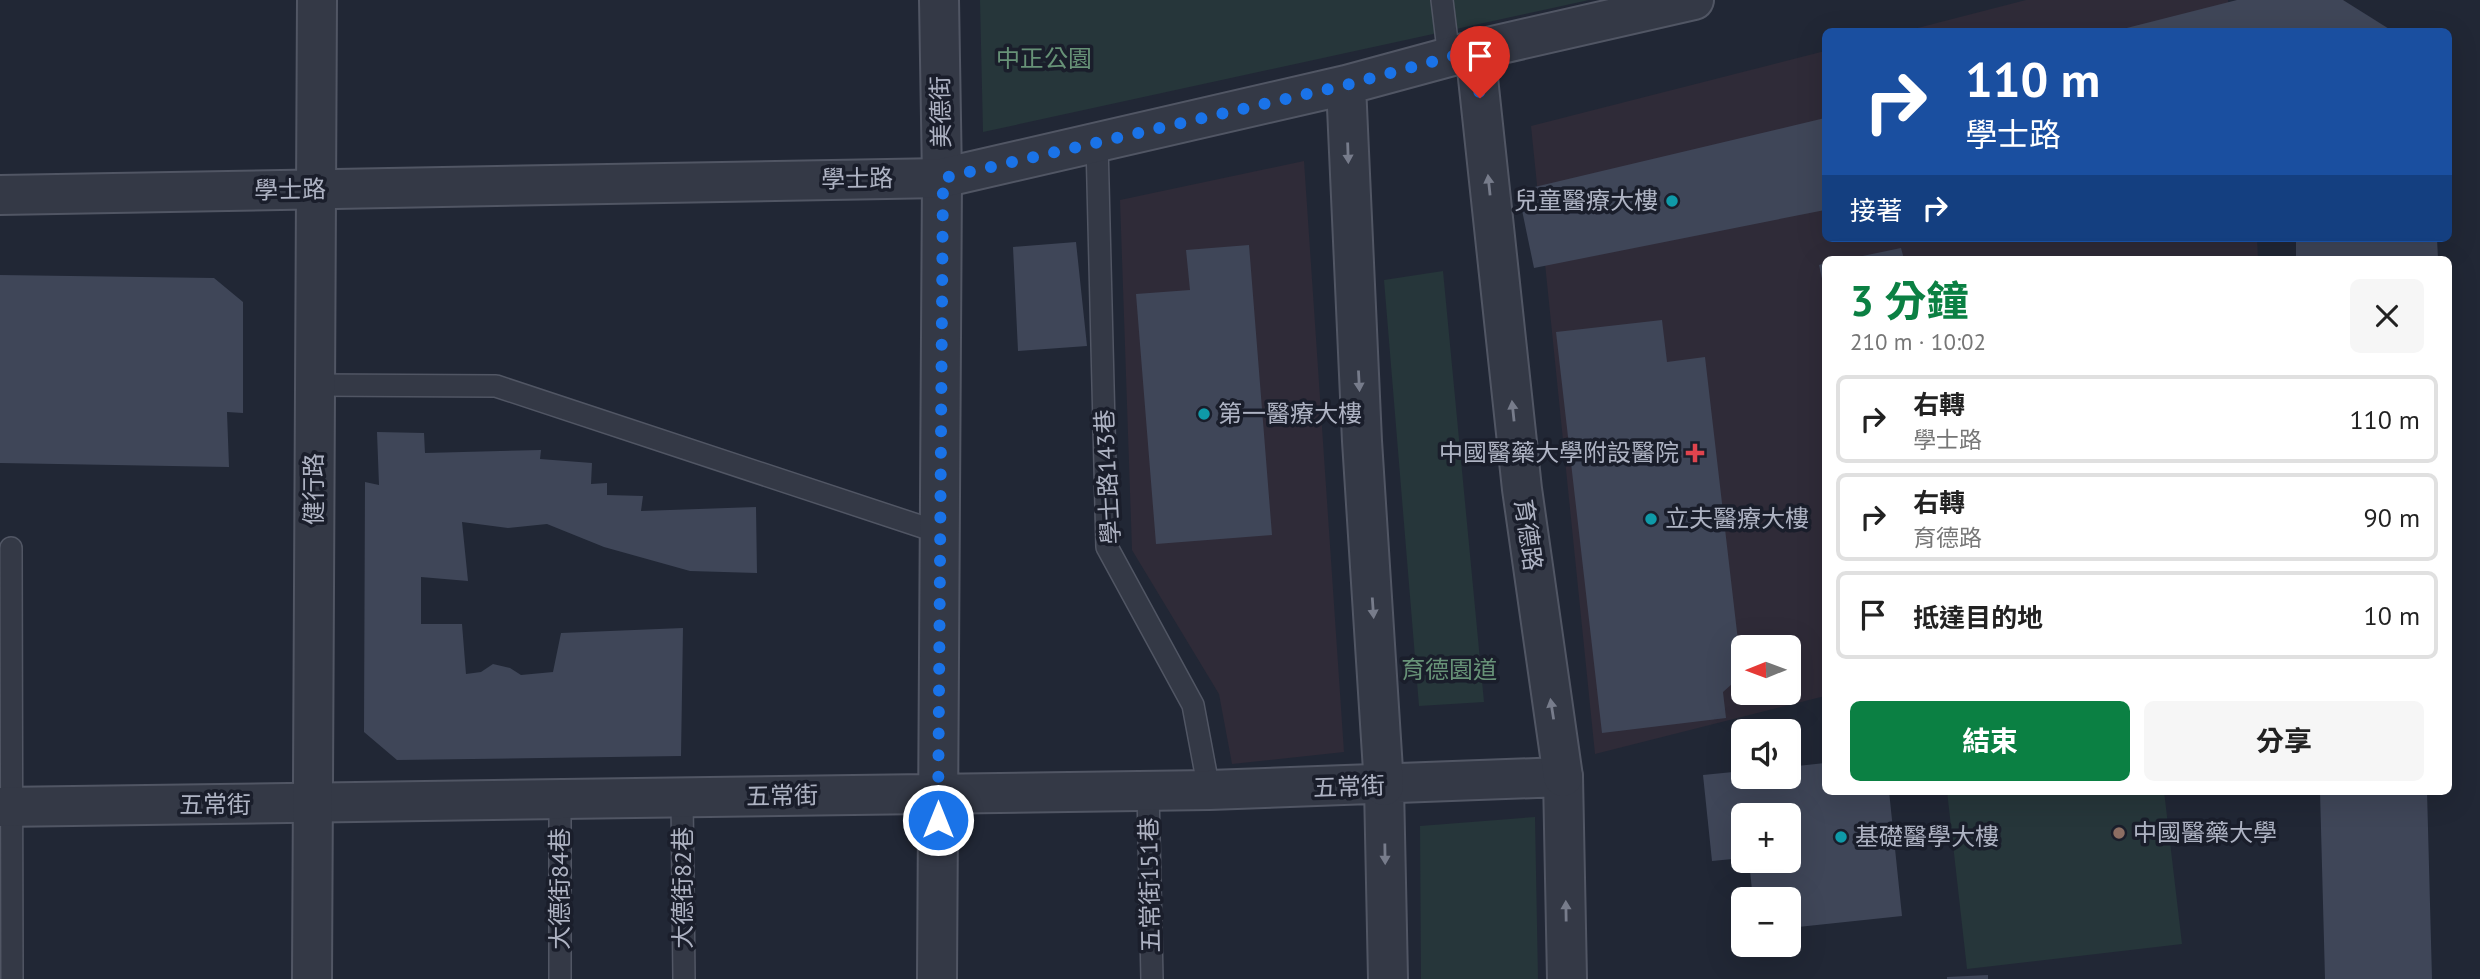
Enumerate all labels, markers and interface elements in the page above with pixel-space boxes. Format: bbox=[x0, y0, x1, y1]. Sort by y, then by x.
pin bbox=[1450, 26, 1510, 98]
icon: arrive bbox=[1461, 37, 1499, 75]
park label: 中正公園 bbox=[996, 43, 1092, 74]
text: 110 m bbox=[1965, 47, 2100, 111]
icon: right bbox=[1850, 56, 1941, 147]
street label: 美德街 bbox=[924, 76, 957, 148]
text: 學士路 bbox=[1965, 113, 2061, 155]
one-way arrow bbox=[1343, 143, 1354, 165]
street label: 學士路 bbox=[821, 162, 893, 195]
street label: 學士路 bbox=[254, 173, 326, 206]
one-way arrow bbox=[1483, 174, 1494, 196]
place label: 兒童醫療大樓 bbox=[1514, 185, 1658, 216]
icon: right bbox=[1916, 189, 1954, 227]
marker: 兒童醫療大樓 bbox=[1664, 193, 1680, 209]
text: 接著 bbox=[1850, 194, 1902, 227]
text: 3 分鐘 bbox=[1850, 273, 1968, 328]
button: close bbox=[2350, 279, 2424, 353]
text: 210 m · 10:02 bbox=[1850, 327, 1986, 356]
one-way arrow bbox=[1354, 370, 1365, 392]
text: 右轉 bbox=[1913, 388, 1965, 421]
place label: 第一醫療大樓 bbox=[1218, 398, 1362, 429]
one-way arrow bbox=[1508, 400, 1519, 422]
icon: right bbox=[1854, 400, 1892, 438]
text: 110 m bbox=[2349, 403, 2420, 436]
marker: 第一醫療大樓 bbox=[1196, 406, 1212, 422]
street label: 學士路143巷 bbox=[1088, 409, 1127, 545]
text: 學士路 bbox=[1913, 425, 1982, 454]
place label: 中國醫藥大學附設醫院 bbox=[1439, 437, 1679, 468]
marker: 中國醫藥大學附設醫院 bbox=[1685, 443, 1705, 463]
street label: 健行路 bbox=[298, 453, 329, 525]
text: 右轉 bbox=[1913, 486, 1965, 519]
street label: 育德路 bbox=[1508, 497, 1549, 573]
icon: right bbox=[1854, 498, 1892, 536]
text: 90 m bbox=[2364, 501, 2420, 534]
place label: 立夫醫療大樓 bbox=[1665, 503, 1809, 534]
marker: 立夫醫療大樓 bbox=[1643, 511, 1659, 527]
text: 育德路 bbox=[1913, 523, 1982, 552]
icon: arrive bbox=[1854, 596, 1892, 634]
one-way arrow bbox=[1368, 597, 1379, 619]
text: 10 m bbox=[2364, 599, 2420, 632]
text: 抵達目的地 bbox=[1913, 601, 2043, 634]
north arrow bbox=[1731, 635, 1801, 705]
map controls bbox=[1731, 635, 1801, 957]
park label: 育德園道 bbox=[1401, 654, 1497, 685]
one-way arrow bbox=[1546, 698, 1557, 720]
button: 結束 bbox=[1850, 701, 2130, 781]
button: 分享 bbox=[2144, 701, 2424, 781]
button: sound bbox=[1731, 719, 1801, 789]
street label: 五常街 bbox=[1312, 770, 1386, 803]
street label: 五常街 bbox=[746, 779, 818, 812]
position arrow bbox=[901, 783, 975, 857]
street label: 五常街 bbox=[179, 789, 251, 820]
button: + bbox=[1731, 803, 1801, 873]
street label: 五常街151巷 bbox=[1133, 817, 1166, 953]
place label: 中國醫藥大學 bbox=[2133, 817, 2277, 848]
place label: 基礎醫學大樓 bbox=[1855, 821, 1999, 852]
marker: 中國醫藥大學 bbox=[2111, 825, 2127, 841]
street label: 大德街82巷 bbox=[667, 827, 698, 949]
street label: 大德街84巷 bbox=[544, 828, 575, 950]
marker: 基礎醫學大樓 bbox=[1833, 829, 1849, 845]
one-way arrow bbox=[1380, 843, 1391, 865]
button: − bbox=[1731, 887, 1801, 957]
one-way arrow bbox=[1560, 900, 1572, 922]

